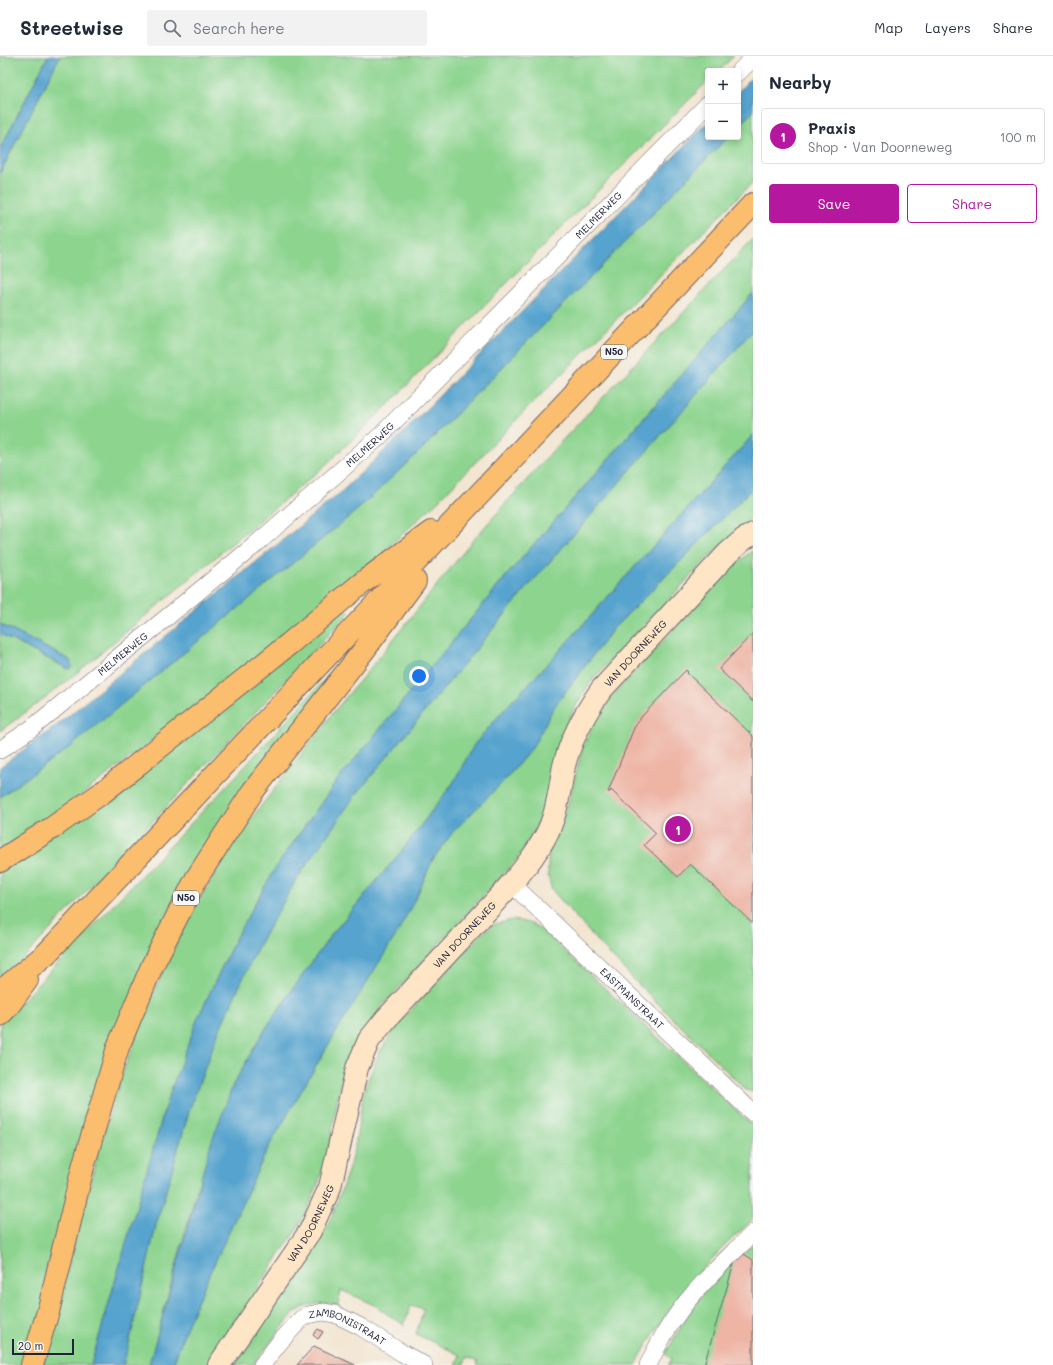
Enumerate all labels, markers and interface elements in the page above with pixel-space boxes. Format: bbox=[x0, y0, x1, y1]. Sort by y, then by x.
search box bbox=[147, 10, 427, 46]
text: Streetwise bbox=[20, 15, 123, 40]
icon: search bbox=[161, 17, 183, 39]
text: Search here bbox=[193, 18, 285, 38]
text: Map bbox=[874, 18, 903, 37]
text: Layers bbox=[925, 18, 971, 37]
text: Share bbox=[993, 18, 1033, 37]
map controls bbox=[705, 68, 741, 140]
button: + bbox=[705, 68, 741, 104]
text: Nearby bbox=[769, 71, 831, 93]
button: − bbox=[705, 104, 741, 140]
text: Praxis bbox=[808, 118, 856, 138]
text: 1 bbox=[780, 128, 786, 145]
text: 100 m bbox=[1000, 128, 1036, 145]
text: Shop · Van Doorneweg bbox=[808, 138, 952, 155]
button: Save bbox=[769, 184, 899, 223]
button: Share bbox=[907, 184, 1037, 223]
street label: MELMERWEG bbox=[572, 188, 625, 242]
road number: N50 bbox=[601, 345, 627, 359]
street label: MELMERWEG bbox=[342, 418, 398, 470]
street label: VAN DOORNEWEG bbox=[601, 616, 670, 690]
street label: MELMERWEG bbox=[95, 629, 151, 678]
your location bbox=[409, 666, 429, 686]
pin: 1 bbox=[665, 814, 691, 844]
road number: N50 bbox=[173, 891, 199, 905]
street label: VAN DOORNEWEG bbox=[430, 898, 499, 971]
street label: EASTMANSTRAAT bbox=[597, 964, 667, 1032]
street label: VAN DOORNEWEG bbox=[284, 1182, 337, 1265]
street label: ZAMBONISTRAAT bbox=[307, 1305, 389, 1348]
scale bar bbox=[12, 1337, 74, 1356]
text: 20 m bbox=[18, 1338, 43, 1353]

